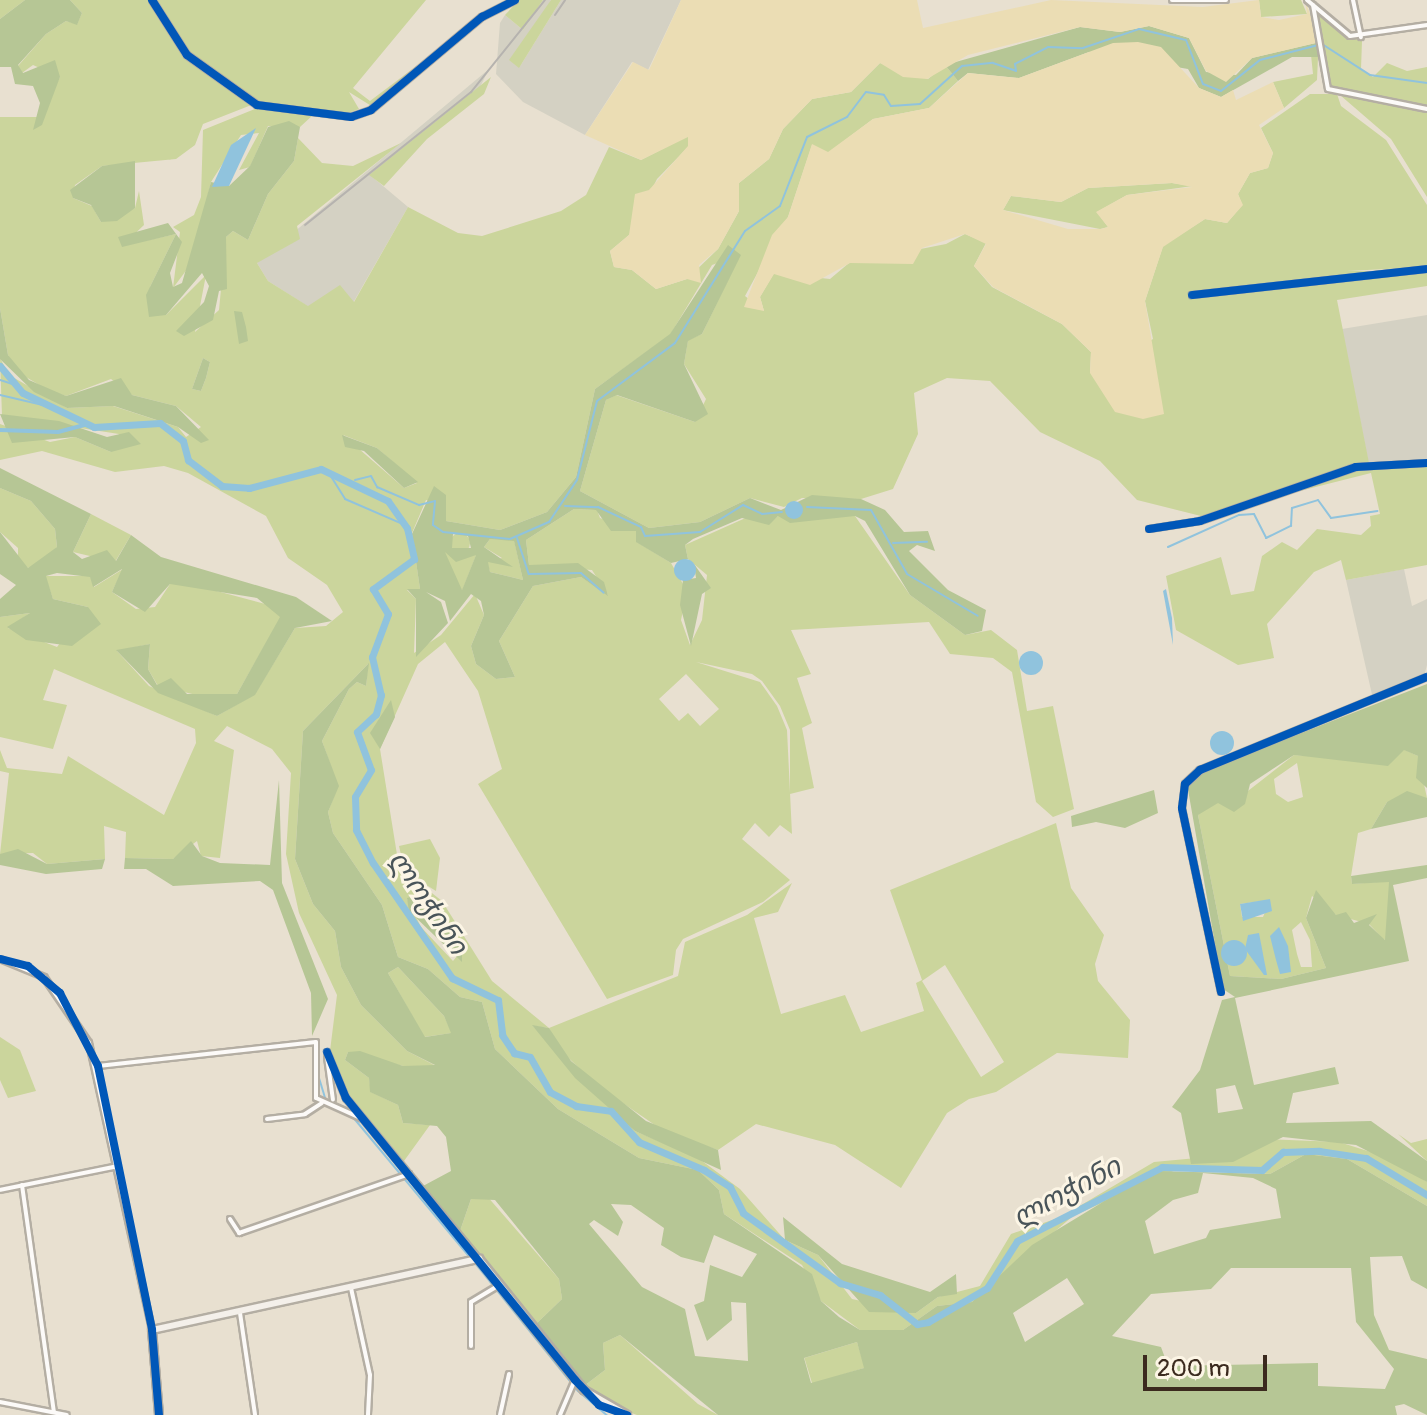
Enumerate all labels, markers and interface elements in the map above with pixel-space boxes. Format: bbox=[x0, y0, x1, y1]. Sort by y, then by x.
water label: ლოჭინი bbox=[380, 845, 474, 961]
water label: ლოჭინი bbox=[1007, 1150, 1127, 1236]
scale bar bbox=[1147, 1339, 1271, 1389]
text: 200 m bbox=[1157, 1354, 1230, 1383]

